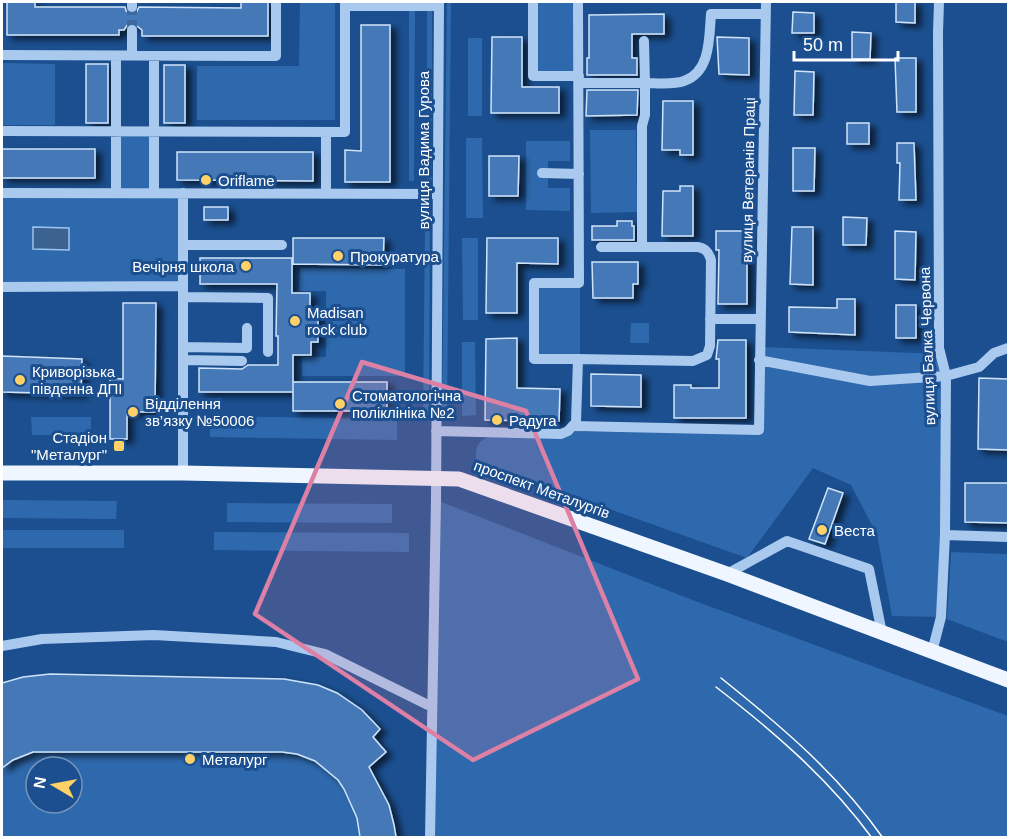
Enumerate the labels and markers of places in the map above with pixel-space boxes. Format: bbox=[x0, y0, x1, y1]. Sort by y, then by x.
place label: Oriflame bbox=[218, 172, 275, 189]
marker: Oriflame bbox=[199, 173, 213, 187]
place label: Прокуратура bbox=[350, 248, 440, 265]
marker: Прокуратура bbox=[331, 249, 345, 263]
place label: Вечірня школа bbox=[132, 258, 235, 275]
marker: Вечірня школа bbox=[239, 259, 253, 273]
place label: Madisan rock club bbox=[307, 304, 367, 338]
marker: Madisan rock club bbox=[288, 314, 302, 328]
place label: Криворізька південна ДПІ bbox=[32, 363, 123, 397]
marker: Криворізька південна ДПІ bbox=[13, 373, 27, 387]
place label: Стоматологічна поліклініка №2 bbox=[352, 387, 462, 421]
place label: Відділення зв’язку №50006 bbox=[145, 395, 254, 429]
marker: Стоматологічна поліклініка №2 bbox=[333, 397, 347, 411]
marker: Відділення зв’язку №50006 bbox=[126, 405, 140, 419]
place label: Радуга bbox=[509, 412, 557, 429]
marker: Радуга bbox=[490, 413, 504, 427]
place label: Стадіон "Металург" bbox=[31, 429, 107, 463]
marker: Стадіон "Металург" bbox=[112, 439, 126, 453]
place label: Веста bbox=[834, 522, 876, 539]
marker: Веста bbox=[815, 523, 829, 537]
place label: Металург bbox=[202, 751, 268, 768]
marker: Металург bbox=[183, 752, 197, 766]

